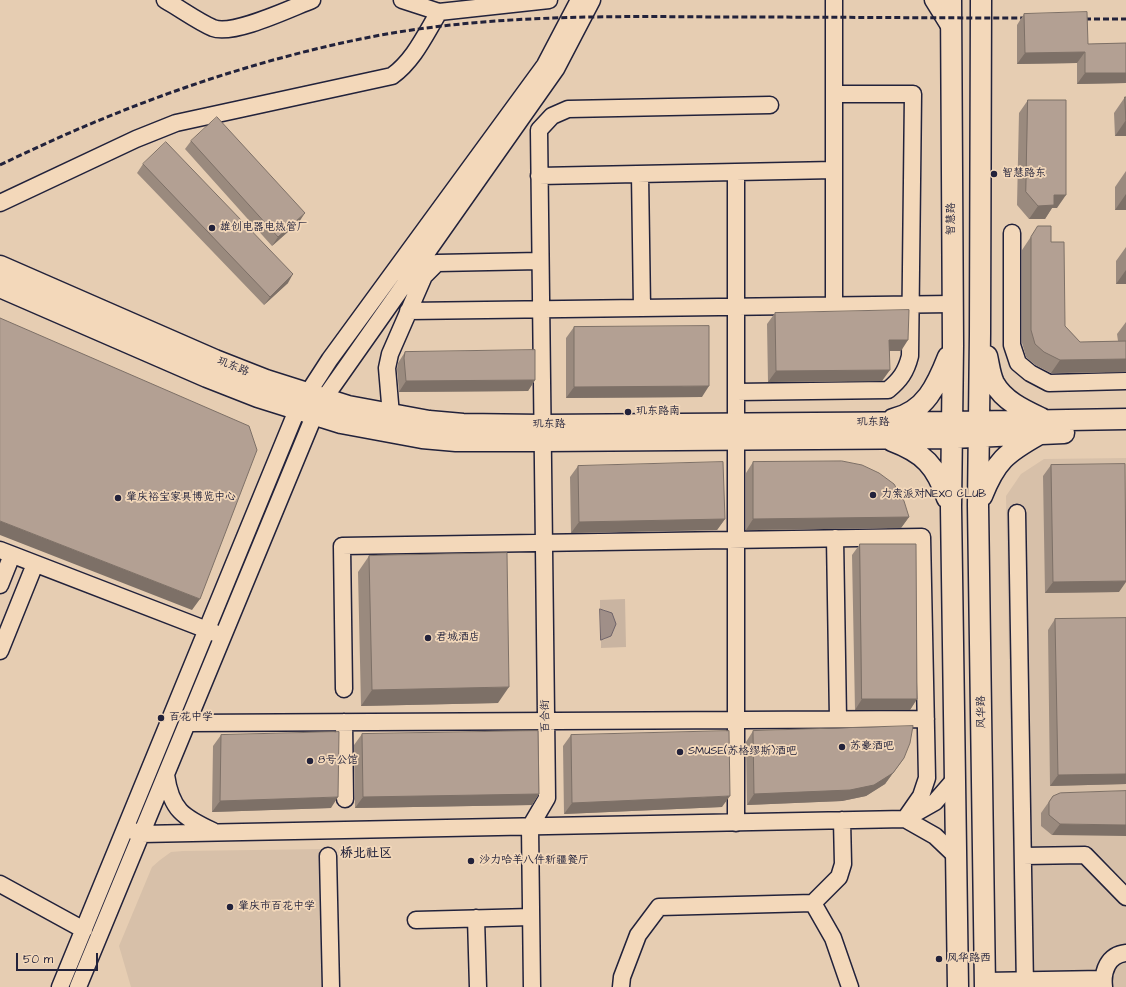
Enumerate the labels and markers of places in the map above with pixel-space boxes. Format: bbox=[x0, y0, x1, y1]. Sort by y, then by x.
place label: 智慧路东 bbox=[1002, 167, 1046, 181]
marker: 智慧路东 bbox=[989, 169, 999, 179]
place label: 雄创电器电热管厂 bbox=[220, 221, 308, 235]
marker: 雄创电器电热管厂 bbox=[207, 223, 217, 233]
place label: 玑东路南 bbox=[636, 405, 680, 419]
marker: 玑东路南 bbox=[623, 407, 633, 417]
place label: 力索派对NEXO CLUB bbox=[881, 488, 986, 502]
marker: 力索派对NEXO CLUB bbox=[868, 490, 878, 500]
place label: 肇庆裕宝家具博览中心 bbox=[126, 491, 236, 505]
marker: 肇庆裕宝家具博览中心 bbox=[113, 493, 123, 503]
place label: 君城酒店 bbox=[436, 631, 480, 645]
marker: 君城酒店 bbox=[423, 633, 433, 643]
place label: 百花中学 bbox=[169, 711, 213, 725]
marker: 百花中学 bbox=[156, 713, 166, 723]
place label: 苏豪酒吧 bbox=[850, 740, 894, 754]
marker: 苏豪酒吧 bbox=[837, 742, 847, 752]
place label: SMUSE(苏格缪斯)酒吧 bbox=[688, 745, 797, 759]
marker: SMUSE(苏格缪斯)酒吧 bbox=[675, 747, 685, 757]
place label: 8号公馆 bbox=[318, 754, 358, 768]
marker: 8号公馆 bbox=[305, 756, 315, 766]
place label: 沙力哈羊八件新疆餐厅 bbox=[479, 854, 589, 868]
marker: 沙力哈羊八件新疆餐厅 bbox=[466, 856, 476, 866]
place label: 肇庆市百花中学 bbox=[238, 900, 315, 914]
marker: 肇庆市百花中学 bbox=[225, 902, 235, 912]
place label: 风华路西 bbox=[947, 952, 991, 966]
marker: 风华路西 bbox=[934, 954, 944, 964]

